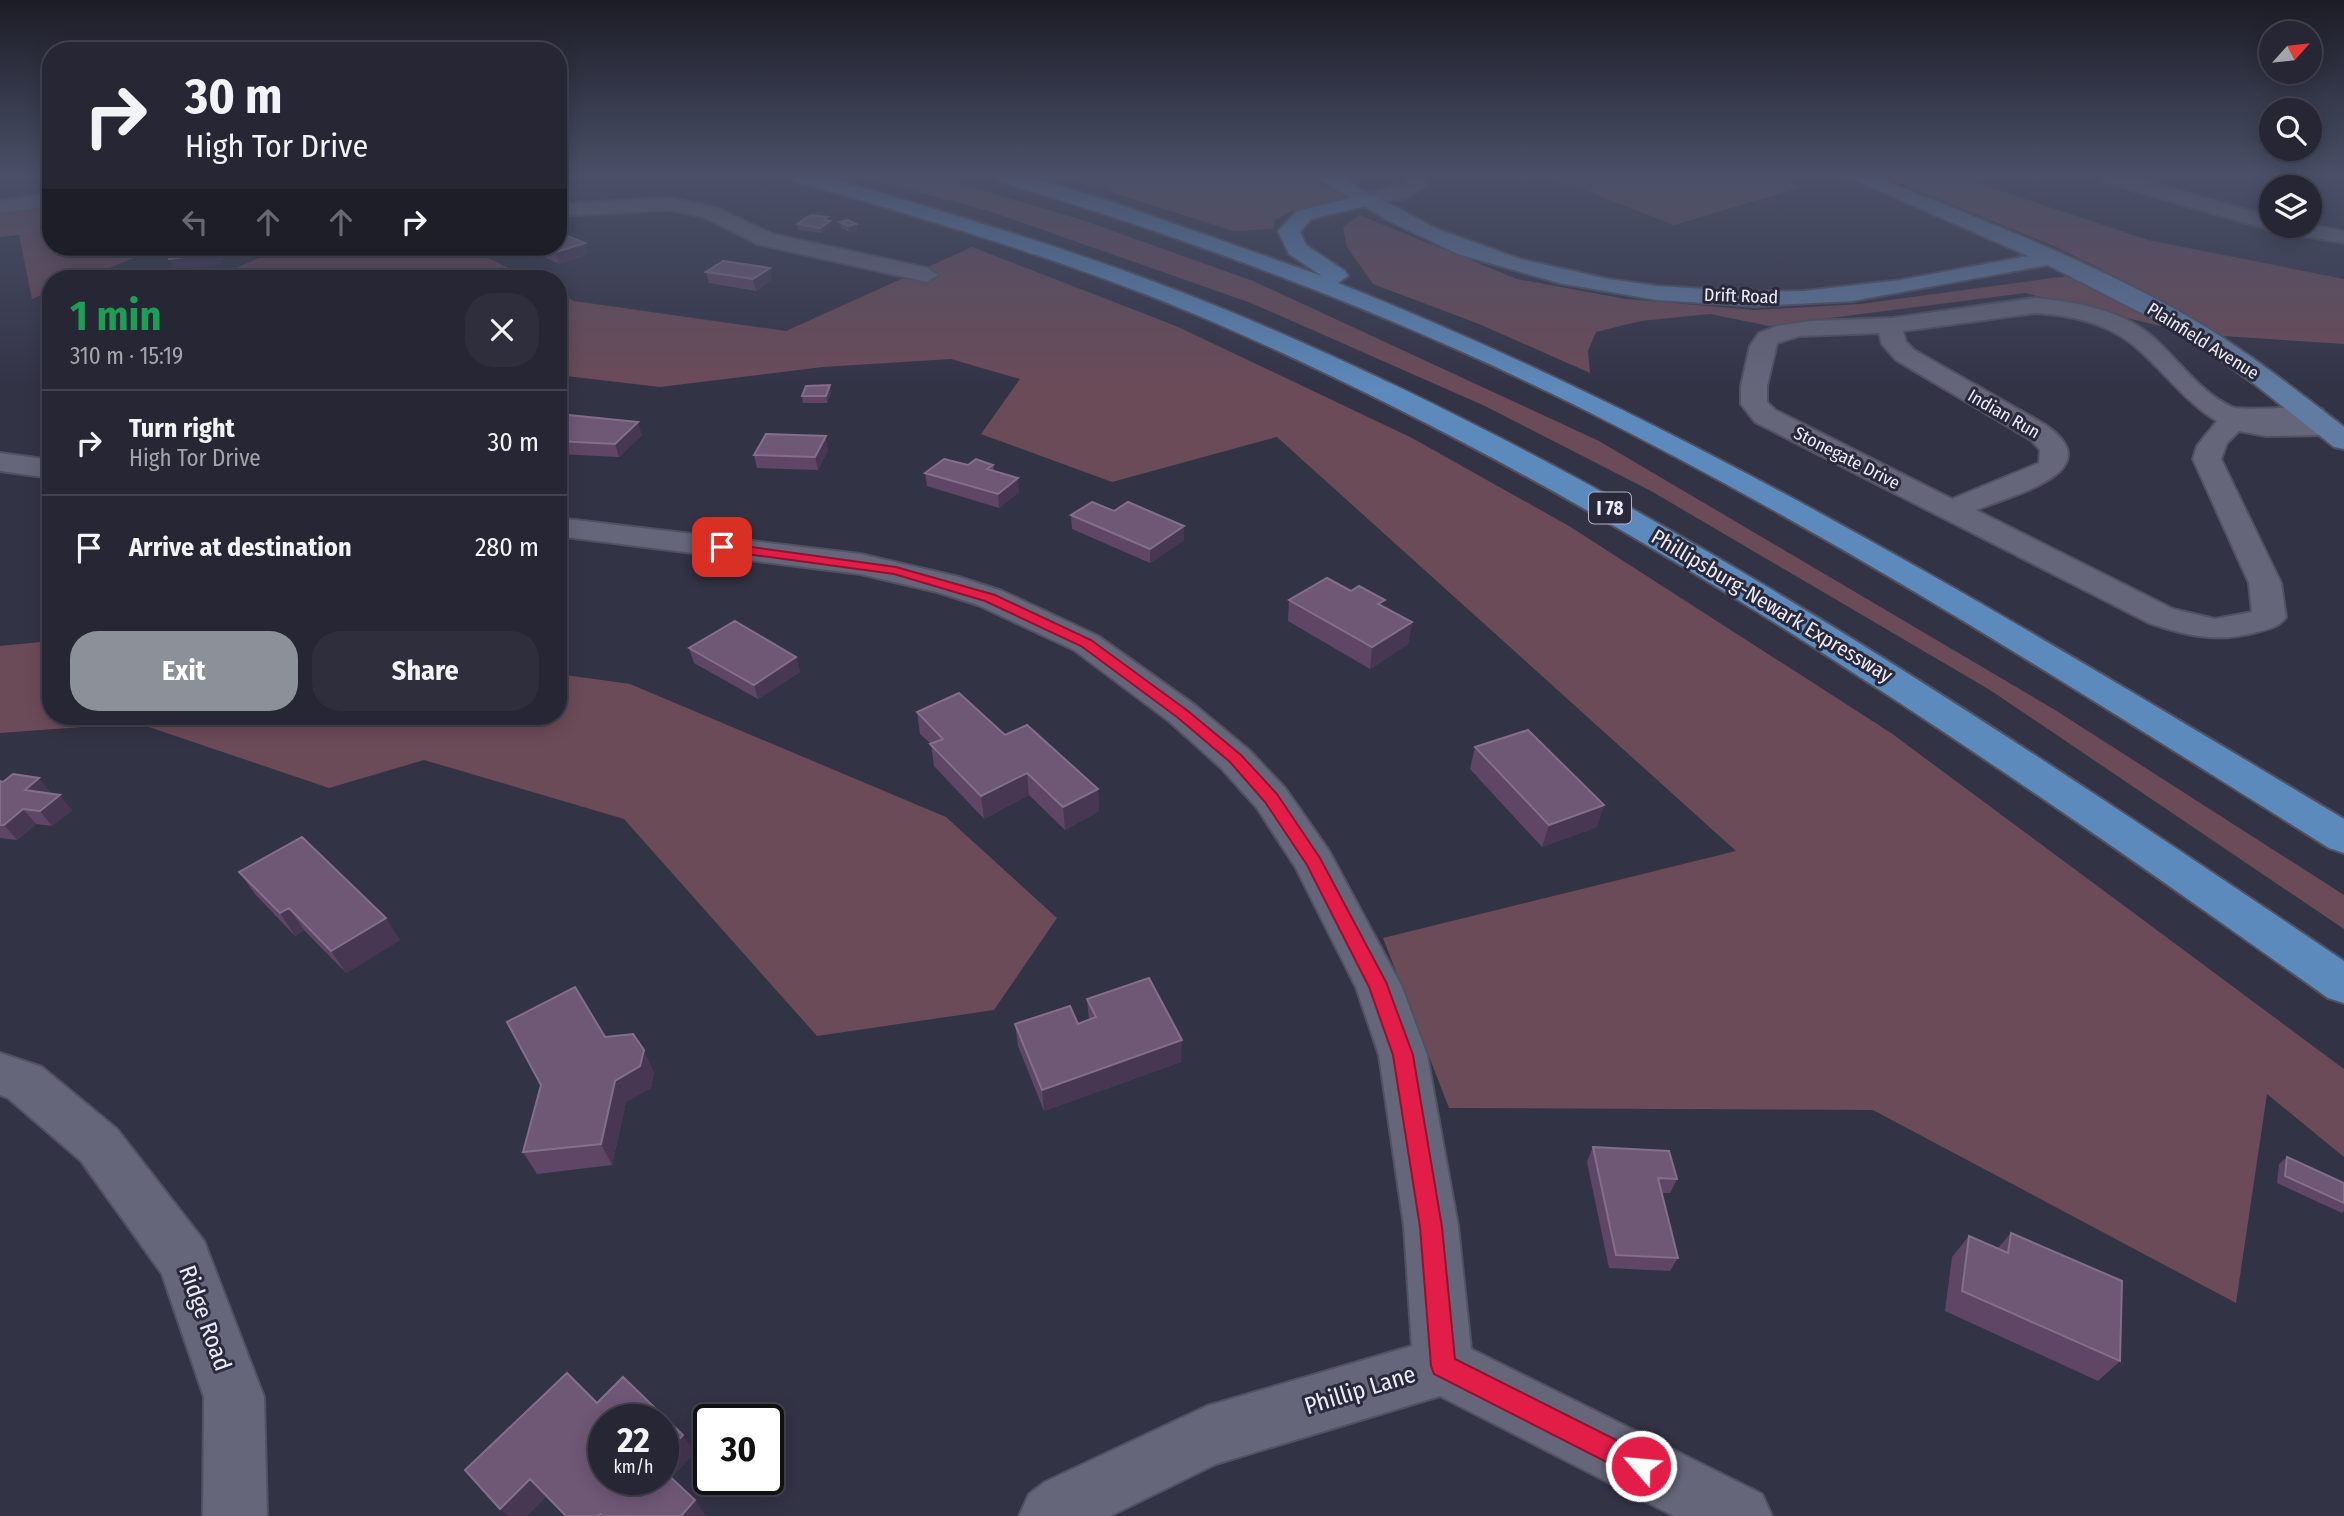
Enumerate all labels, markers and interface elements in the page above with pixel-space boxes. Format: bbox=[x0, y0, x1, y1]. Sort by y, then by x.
north arrow bbox=[2259, 21, 2322, 84]
map controls bbox=[2259, 21, 2322, 238]
text: 30 m bbox=[185, 67, 283, 126]
icon: right bbox=[70, 70, 161, 161]
button: search bbox=[2259, 98, 2322, 161]
text: High Tor Drive bbox=[185, 127, 368, 165]
button: layers bbox=[2259, 175, 2322, 238]
icon: left bbox=[176, 203, 214, 241]
icon: ahead bbox=[249, 203, 287, 241]
icon: ahead bbox=[322, 203, 360, 241]
icon: right bbox=[395, 203, 433, 241]
street label: Drift Road bbox=[1704, 284, 1778, 308]
text: 1 min bbox=[70, 291, 161, 341]
button: close bbox=[465, 293, 539, 367]
street label: Plainfield Avenue bbox=[2143, 298, 2263, 384]
text: 310 m · 15:19 bbox=[70, 342, 183, 370]
street label: Indian Run bbox=[1964, 385, 2044, 443]
text: Turn right bbox=[129, 413, 235, 444]
street label: Stonegate Drive bbox=[1790, 422, 1904, 494]
icon: right bbox=[70, 424, 108, 462]
text: 30 m bbox=[488, 427, 539, 458]
text: High Tor Drive bbox=[129, 444, 261, 472]
road number: I 78 bbox=[1589, 492, 1631, 524]
pin bbox=[692, 517, 752, 577]
street label: Phillipsburg-Newark Expressway bbox=[1647, 524, 1898, 689]
icon: arrive bbox=[703, 528, 741, 566]
icon: arrive bbox=[70, 529, 108, 567]
text: Arrive at destination bbox=[129, 532, 352, 563]
text: 280 m bbox=[475, 532, 539, 563]
button: Exit bbox=[70, 631, 298, 711]
button: Share bbox=[312, 631, 539, 711]
street label: Ridge Road bbox=[173, 1261, 237, 1375]
street label: Phillip Lane bbox=[1301, 1360, 1419, 1420]
speed limit sign: 30 bbox=[693, 1404, 784, 1495]
text: 22 bbox=[617, 1419, 650, 1461]
position arrow bbox=[1604, 1429, 1678, 1503]
text: km/h bbox=[613, 1456, 654, 1478]

